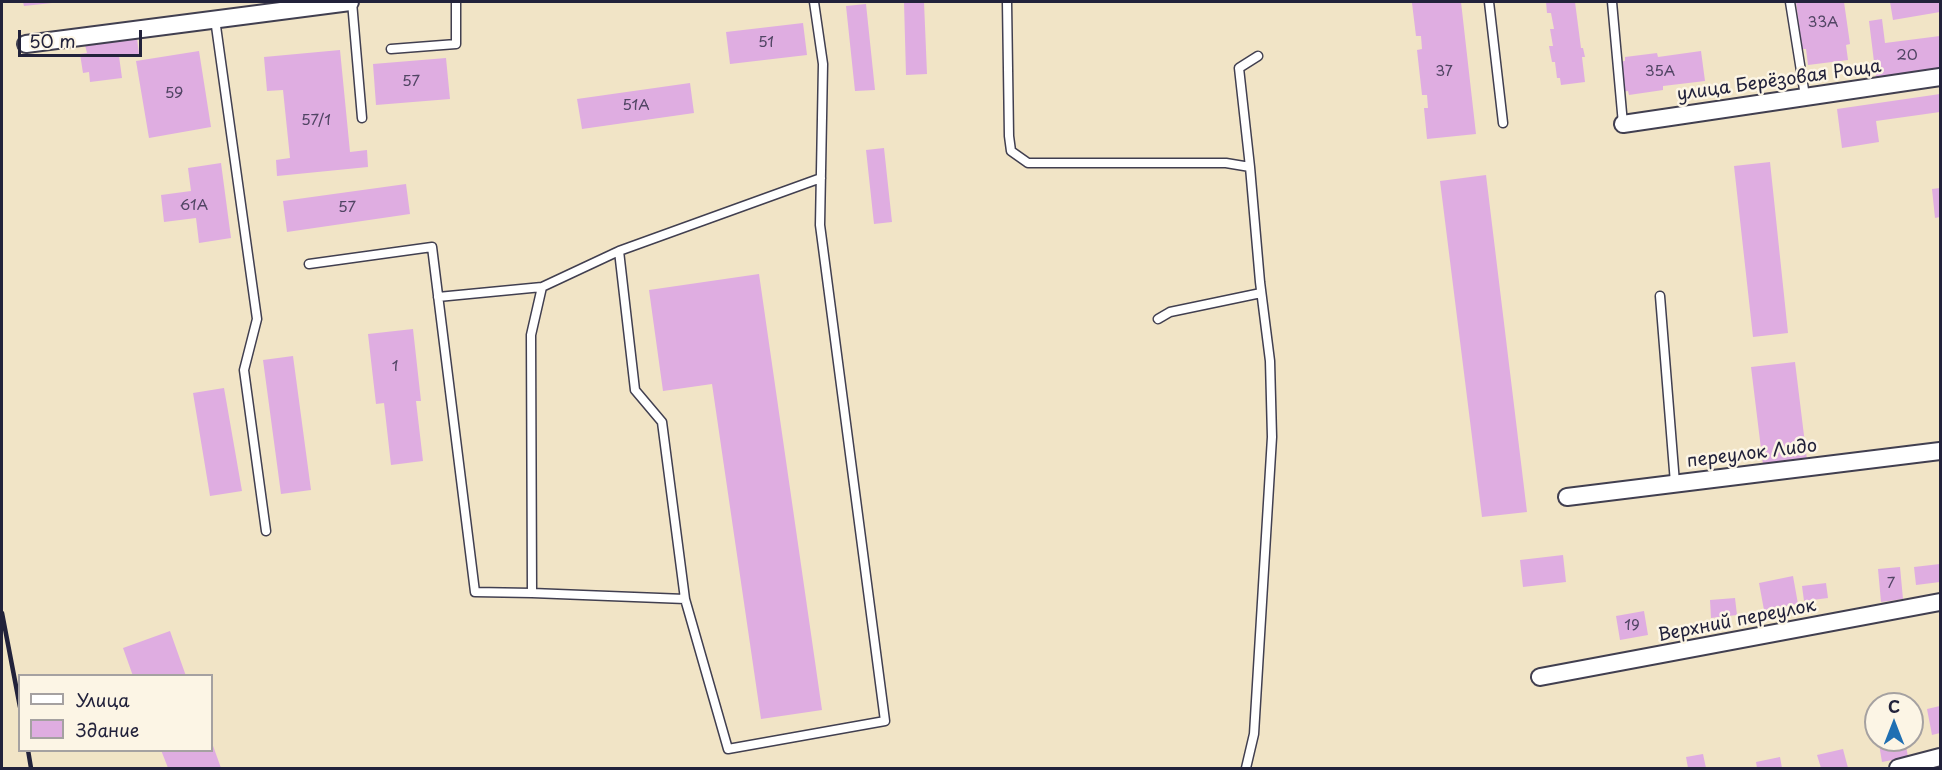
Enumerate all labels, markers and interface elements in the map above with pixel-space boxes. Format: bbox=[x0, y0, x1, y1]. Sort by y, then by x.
house number: 33А bbox=[1807, 14, 1839, 32]
scale bar bbox=[21, 18, 146, 56]
text: 50 m bbox=[29, 27, 76, 54]
house number: 51 bbox=[758, 34, 774, 52]
house number: 20 bbox=[1896, 47, 1918, 65]
street label: улица Берёзовая Роща bbox=[1675, 56, 1883, 106]
house number: 37 bbox=[1435, 63, 1453, 81]
house number: 35А bbox=[1645, 63, 1675, 81]
house number: 57 bbox=[402, 73, 420, 91]
house number: 59 bbox=[165, 85, 183, 103]
house number: 51А bbox=[622, 97, 650, 115]
house number: 57/1 bbox=[301, 112, 331, 130]
house number: 61А bbox=[180, 197, 208, 215]
house number: 57 bbox=[338, 199, 356, 217]
house number: 1 bbox=[392, 358, 398, 376]
street label: переулок Лидо bbox=[1686, 435, 1818, 473]
house number: 7 bbox=[1887, 575, 1895, 593]
street label: Верхний переулок bbox=[1656, 595, 1818, 647]
house number: 19 bbox=[1624, 617, 1640, 635]
legend bbox=[18, 674, 213, 752]
text: Улица bbox=[76, 686, 130, 713]
north arrow bbox=[1864, 692, 1924, 752]
text: С bbox=[1888, 694, 1900, 718]
text: Здание bbox=[76, 716, 139, 743]

